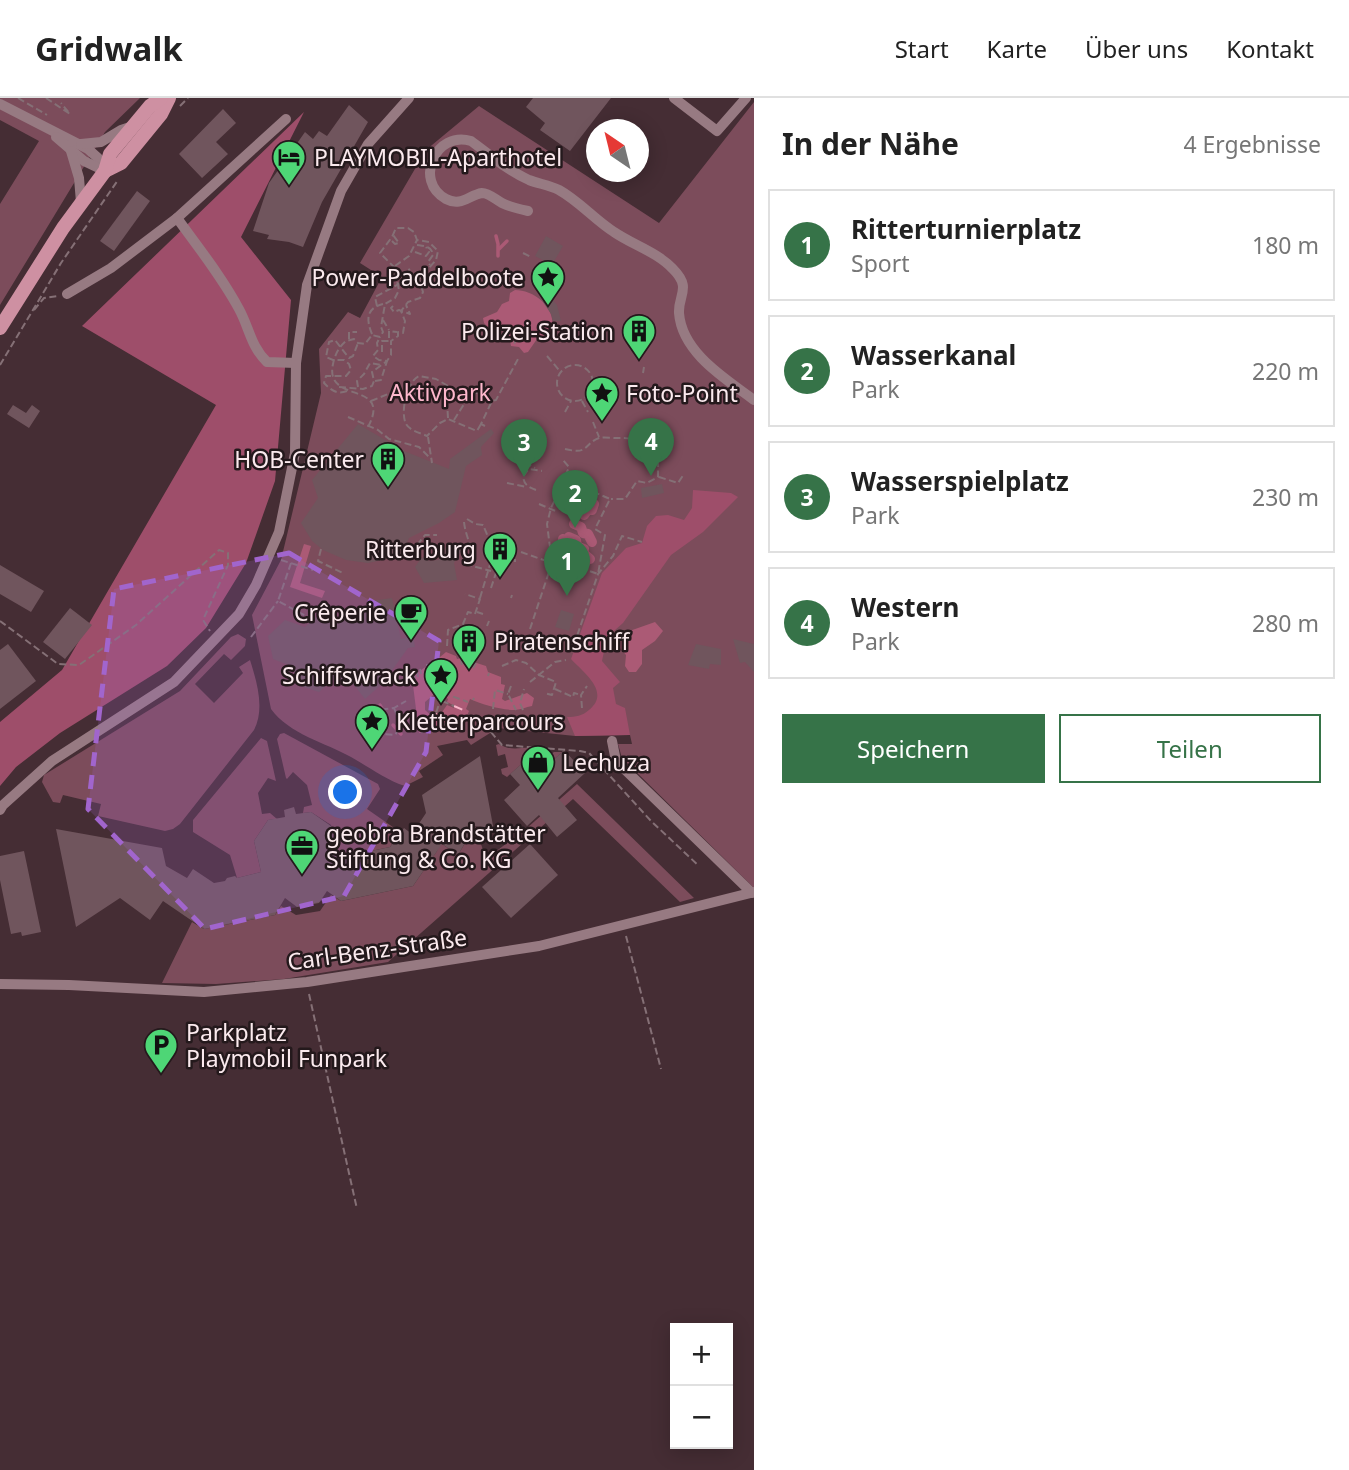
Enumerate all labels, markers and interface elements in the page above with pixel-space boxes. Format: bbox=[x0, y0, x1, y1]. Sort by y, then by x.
text: Gridwalk bbox=[35, 26, 183, 71]
text: Start bbox=[895, 32, 949, 65]
text: Karte bbox=[987, 32, 1047, 65]
text: Über uns bbox=[1085, 32, 1188, 65]
text: Kontakt bbox=[1226, 32, 1314, 65]
north arrow bbox=[586, 119, 649, 182]
text: In der Nähe bbox=[782, 123, 959, 164]
text: 4 Ergebnisse bbox=[1183, 128, 1321, 160]
hotel icon: PLAYMOBIL-Aparthotel bbox=[270, 138, 308, 187]
place label: PLAYMOBIL-Aparthotel bbox=[314, 141, 562, 173]
text: Ritterturnierplatz bbox=[851, 211, 1081, 247]
text: 1 bbox=[800, 229, 814, 261]
text: 180 m bbox=[1252, 229, 1319, 261]
text: Sport bbox=[851, 247, 910, 279]
place icon: Power-Paddelboote bbox=[529, 258, 567, 307]
place label: Power-Paddelboote bbox=[311, 261, 524, 293]
building icon: Polizei-Station bbox=[620, 312, 658, 361]
place label: Polizei-Station bbox=[461, 315, 614, 347]
text: Wasserkanal bbox=[851, 337, 1016, 373]
text: 2 bbox=[800, 355, 814, 387]
text: 220 m bbox=[1252, 355, 1319, 387]
text: Park bbox=[851, 373, 900, 405]
place icon: Foto-Point bbox=[583, 374, 621, 423]
park label: Aktivpark bbox=[389, 376, 492, 408]
place label: Foto-Point bbox=[626, 377, 738, 409]
pin: 4 bbox=[628, 418, 674, 476]
pin: 3 bbox=[501, 419, 547, 477]
building icon: HOB-Center bbox=[369, 440, 407, 489]
place label: HOB-Center bbox=[234, 443, 364, 475]
text: Wasserspielplatz bbox=[851, 463, 1069, 499]
pin: 2 bbox=[552, 470, 598, 528]
text: 3 bbox=[800, 481, 814, 513]
text: 230 m bbox=[1252, 481, 1319, 513]
text: Park bbox=[851, 499, 900, 531]
building icon: Ritterburg bbox=[481, 530, 519, 579]
place label: Ritterburg bbox=[365, 533, 476, 565]
pin: 1 bbox=[544, 538, 590, 596]
text: Western bbox=[851, 589, 960, 625]
cafe icon: Crêperie bbox=[392, 593, 430, 642]
place label: Crêperie bbox=[294, 596, 386, 628]
text: 4 bbox=[800, 607, 814, 639]
text: 280 m bbox=[1252, 607, 1319, 639]
building icon: Piratenschiff bbox=[450, 622, 488, 671]
place label: Piratenschiff bbox=[494, 625, 630, 657]
text: Park bbox=[851, 625, 900, 657]
place icon: Schiffswrack bbox=[422, 656, 460, 705]
place label: Schiffswrack bbox=[282, 659, 417, 691]
place icon: Kletterparcours bbox=[353, 702, 391, 751]
place label: Kletterparcours bbox=[396, 705, 564, 737]
button: Speichern bbox=[782, 714, 1045, 783]
button: Teilen bbox=[1059, 714, 1321, 783]
shop icon: Lechuza bbox=[519, 743, 557, 792]
place label: Lechuza bbox=[562, 746, 650, 778]
your location bbox=[328, 775, 362, 809]
place label: geobra Brandstätter Stiftung & Co. KG bbox=[326, 817, 546, 875]
office icon: geobra Brandstätter Stiftung & Co. KG bbox=[283, 827, 321, 876]
street label: Carl-Benz-Straße bbox=[285, 921, 469, 977]
place label: Parkplatz Playmobil Funpark bbox=[186, 1016, 388, 1074]
parking icon: Parkplatz Playmobil Funpark bbox=[142, 1026, 180, 1075]
map controls bbox=[670, 1323, 733, 1449]
button: + bbox=[670, 1323, 733, 1386]
button: − bbox=[670, 1386, 733, 1449]

